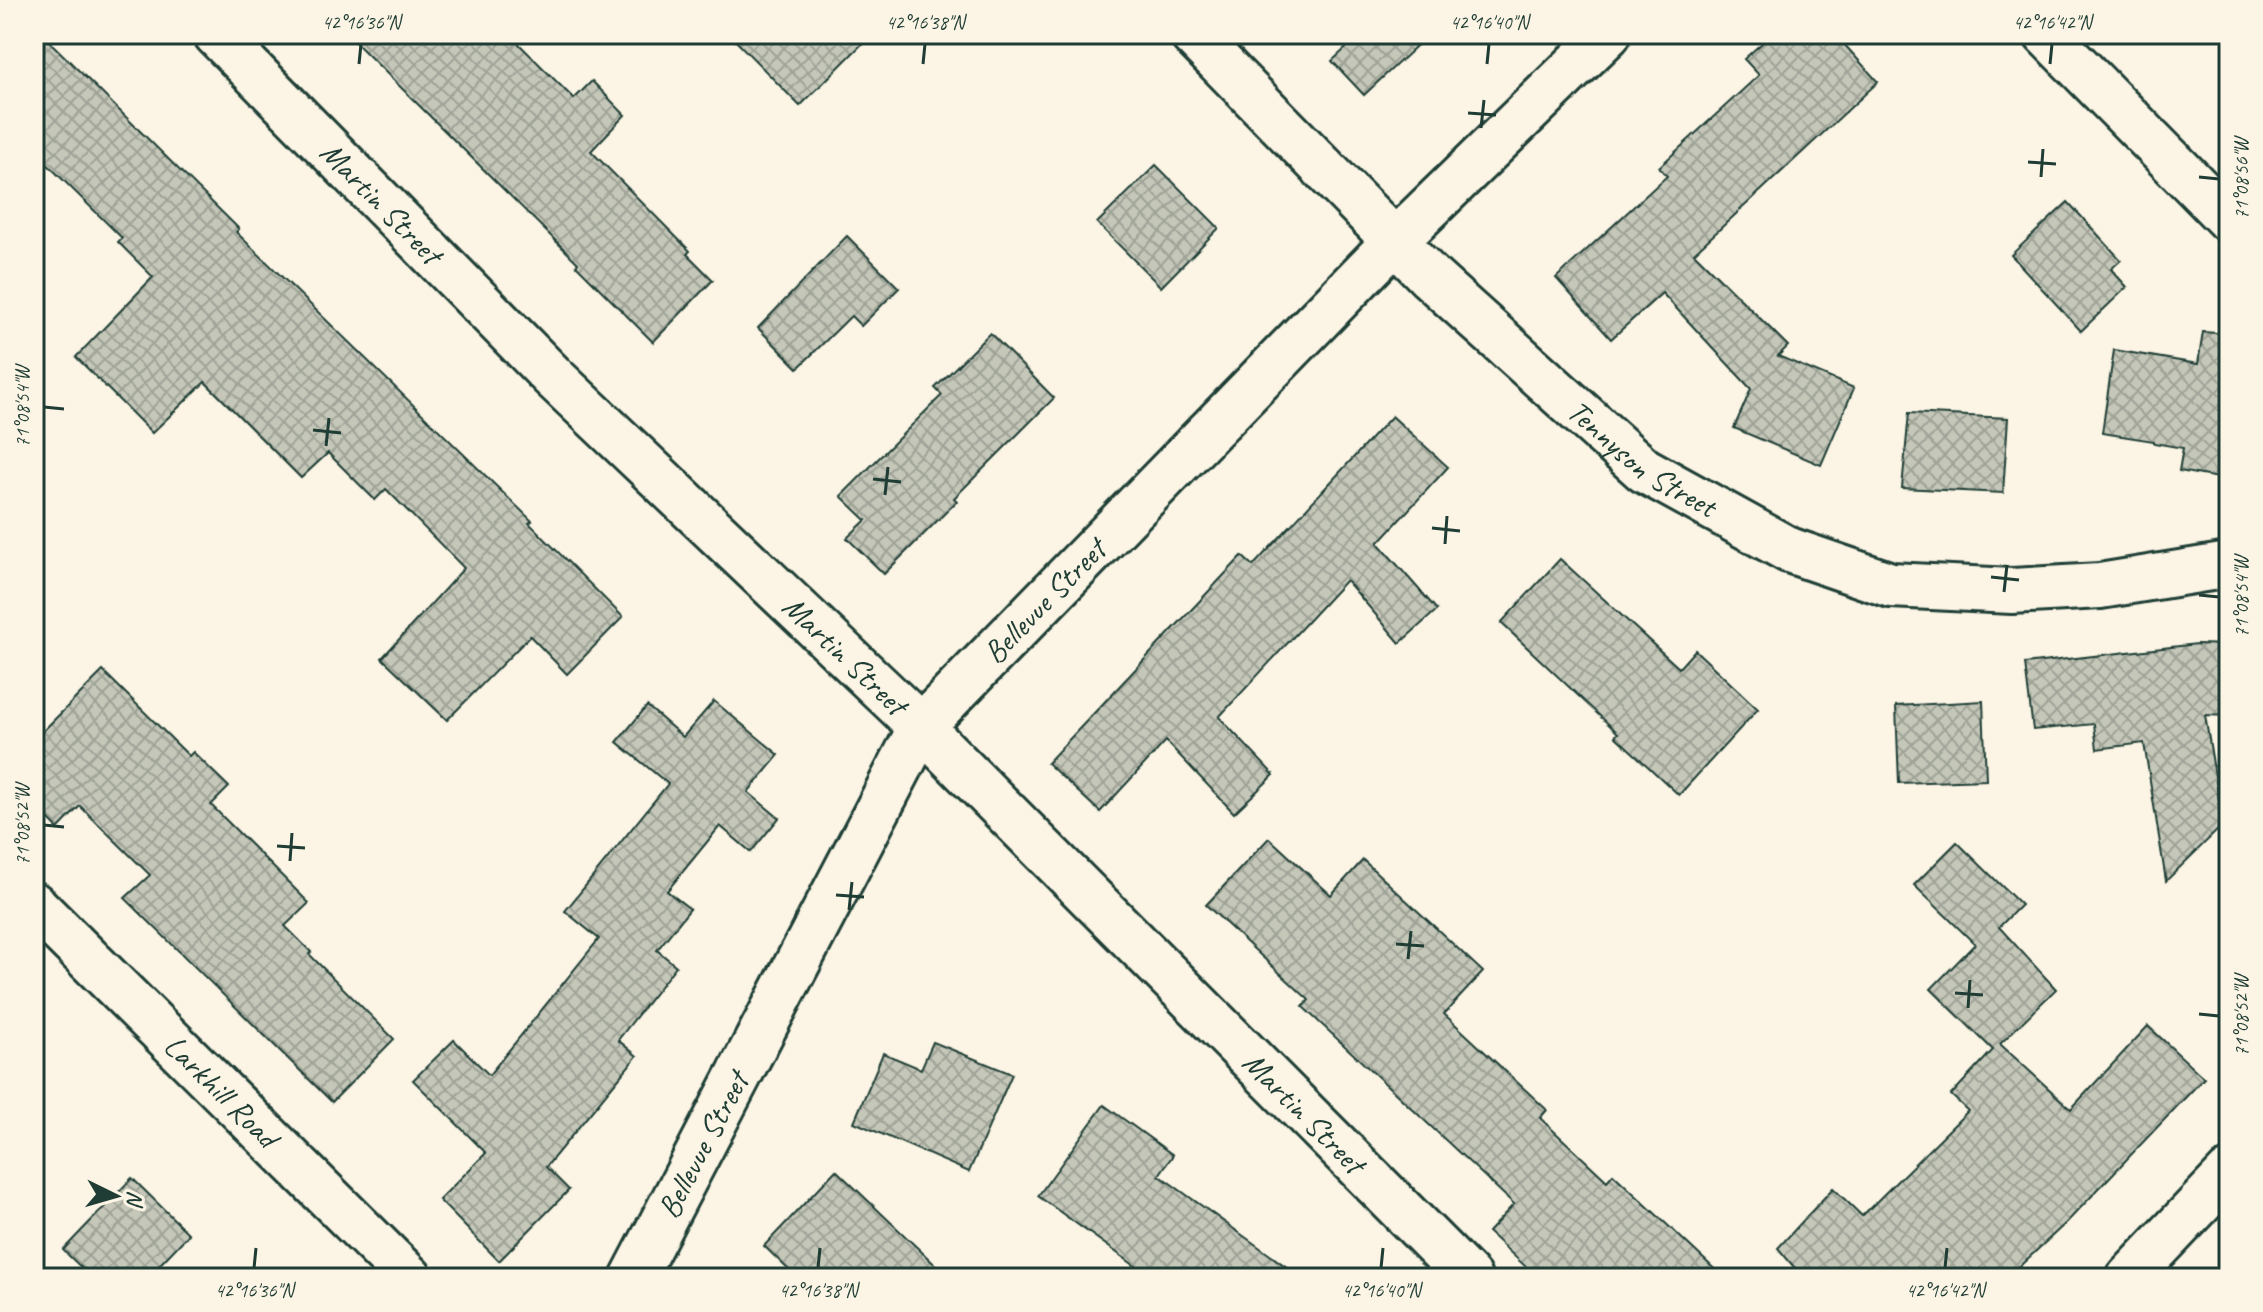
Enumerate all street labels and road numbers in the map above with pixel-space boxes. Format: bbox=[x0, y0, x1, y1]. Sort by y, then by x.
street label: Martin Street bbox=[312, 132, 454, 276]
street label: Tennyson Street bbox=[1559, 390, 1726, 528]
street label: Bellevue Street bbox=[974, 526, 1117, 672]
street label: Martin Street bbox=[774, 586, 919, 727]
street label: Larkhill Road bbox=[156, 1025, 290, 1160]
street label: Martin Street bbox=[1234, 1042, 1377, 1185]
street label: Bellevue Street bbox=[648, 1061, 760, 1225]

